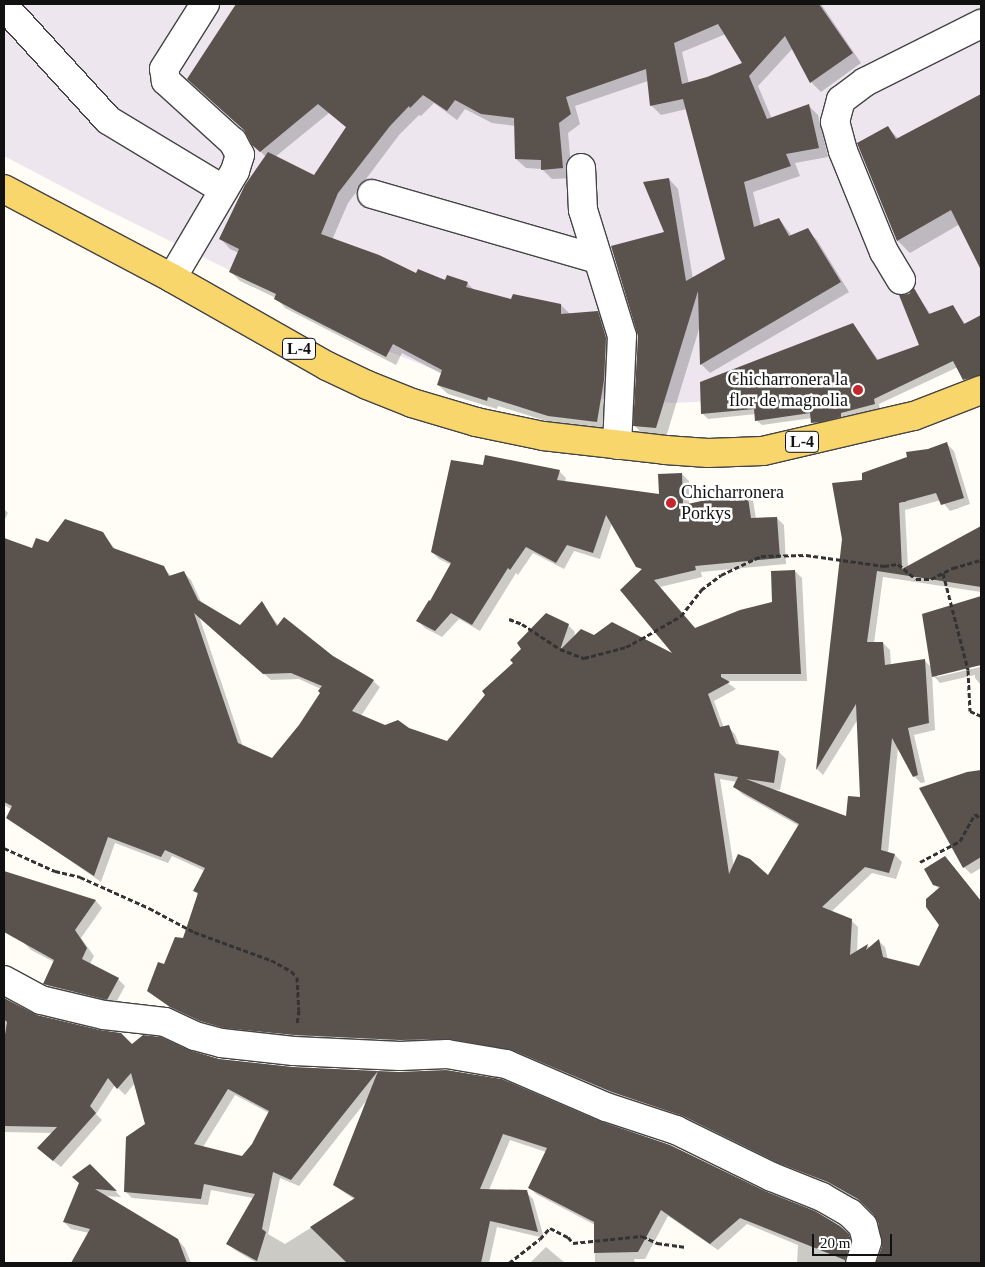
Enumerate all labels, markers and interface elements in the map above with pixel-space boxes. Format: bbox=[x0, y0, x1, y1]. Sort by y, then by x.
road number: L-4 bbox=[282, 336, 316, 362]
place label: Chicharronera la flor de magnolia bbox=[728, 369, 848, 412]
marker: Chicharronera la flor de magnolia bbox=[852, 384, 864, 396]
road number: L-4 bbox=[784, 428, 820, 456]
place label: Chicharronera Porkys bbox=[681, 482, 784, 524]
marker: Chicharronera Porkys bbox=[665, 497, 677, 509]
scale bar bbox=[815, 1224, 895, 1256]
text: 20 m bbox=[820, 1235, 850, 1251]

